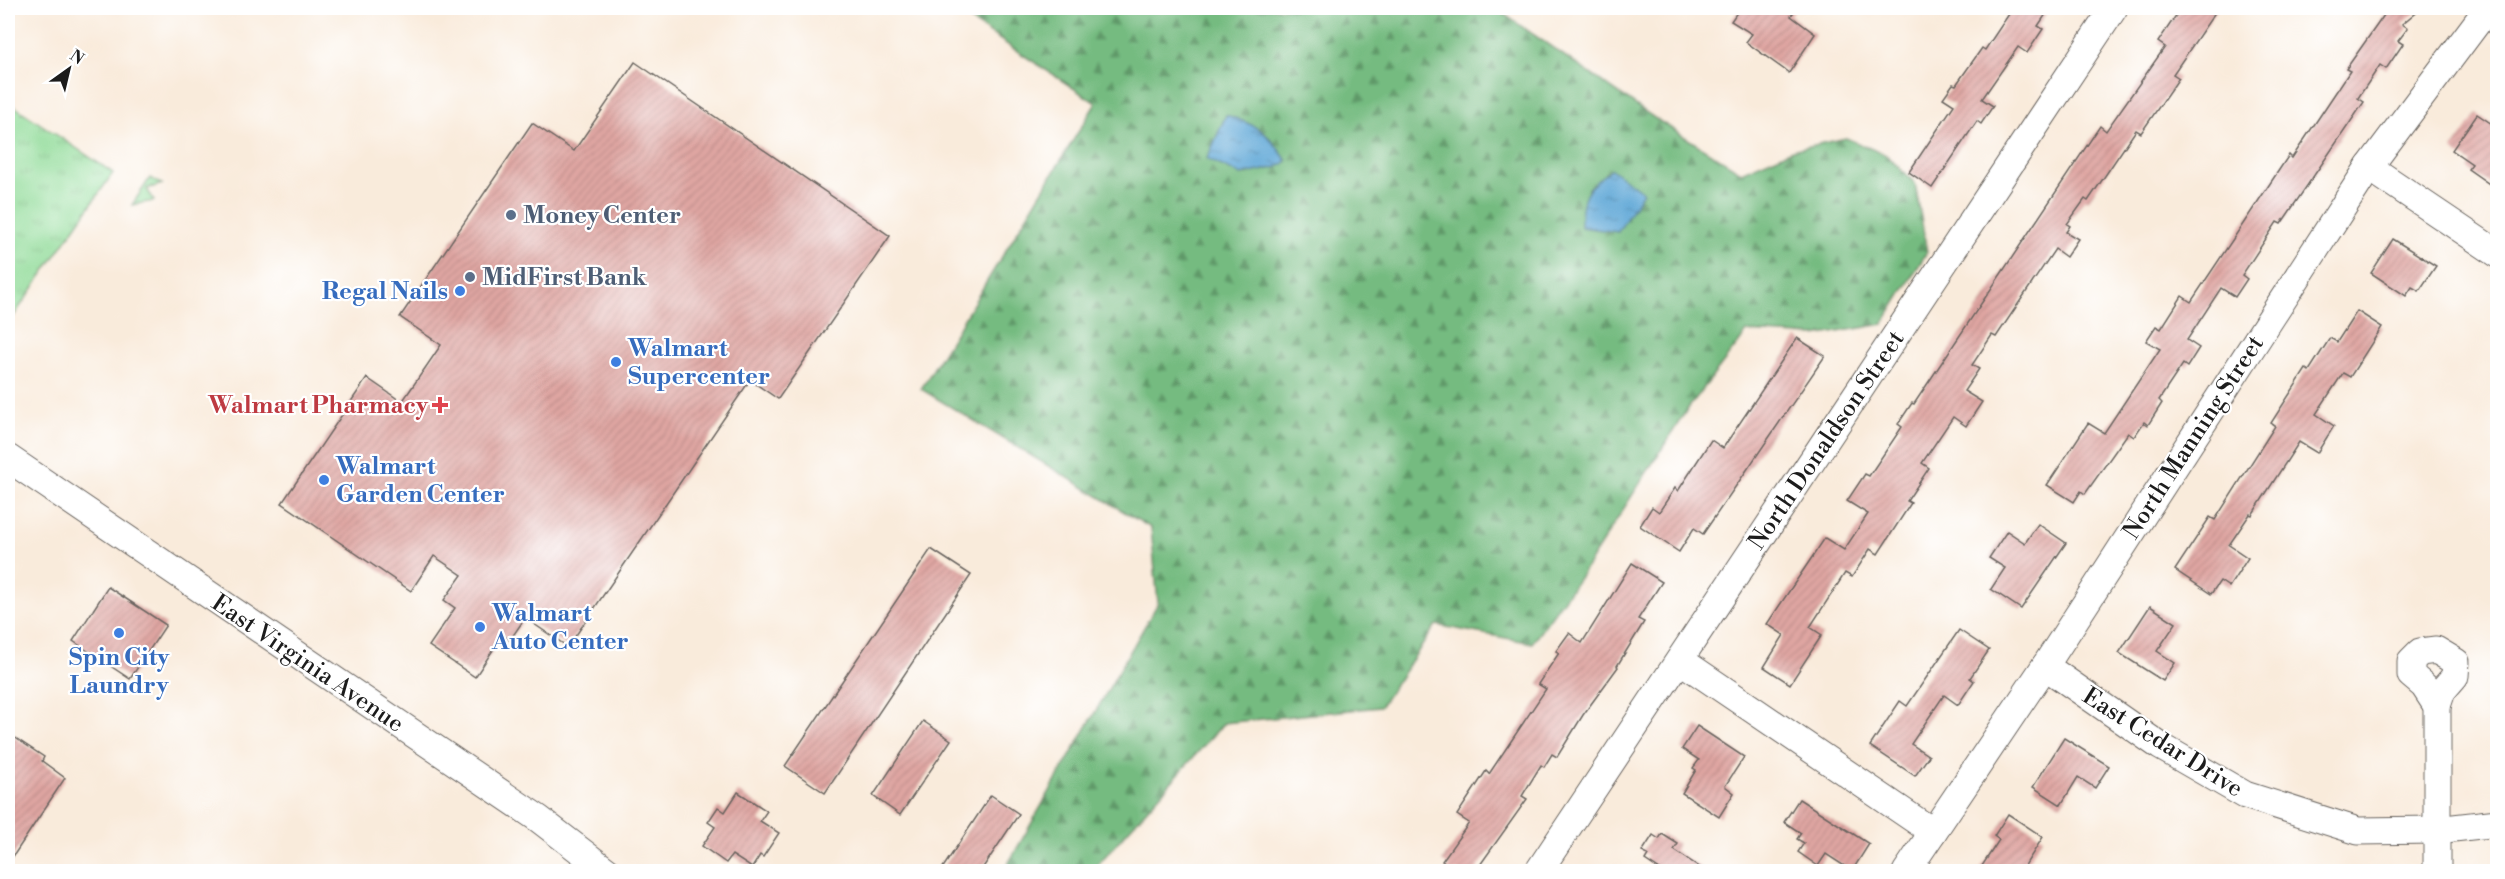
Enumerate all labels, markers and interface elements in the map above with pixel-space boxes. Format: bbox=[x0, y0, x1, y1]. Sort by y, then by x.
north arrow bbox=[39, 39, 99, 99]
text: N bbox=[66, 46, 88, 69]
place label: Money Center bbox=[523, 201, 681, 231]
marker: Money Center bbox=[504, 208, 518, 222]
place label: MidFirst Bank bbox=[482, 263, 648, 293]
marker: MidFirst Bank bbox=[463, 270, 477, 284]
place label: Regal Nails bbox=[322, 277, 448, 307]
marker: Regal Nails bbox=[453, 284, 467, 298]
street label: North Donaldson Street bbox=[1742, 325, 1912, 556]
street label: North Manning Street bbox=[2117, 330, 2271, 545]
place label: Walmart Supercenter bbox=[627, 334, 770, 392]
marker: Walmart Supercenter bbox=[609, 355, 623, 369]
place label: Walmart Pharmacy bbox=[207, 391, 429, 421]
marker: Walmart Pharmacy bbox=[433, 398, 447, 412]
place label: Walmart Garden Center bbox=[335, 452, 505, 510]
marker: Walmart Garden Center bbox=[317, 473, 331, 487]
street label: East Virginia Avenue bbox=[206, 588, 409, 739]
place label: Walmart Auto Center bbox=[491, 599, 629, 657]
marker: Walmart Auto Center bbox=[473, 620, 487, 634]
marker: Spin City Laundry bbox=[112, 626, 126, 640]
place label: Spin City Laundry bbox=[69, 643, 170, 701]
street label: East Cedar Drive bbox=[2077, 681, 2248, 804]

